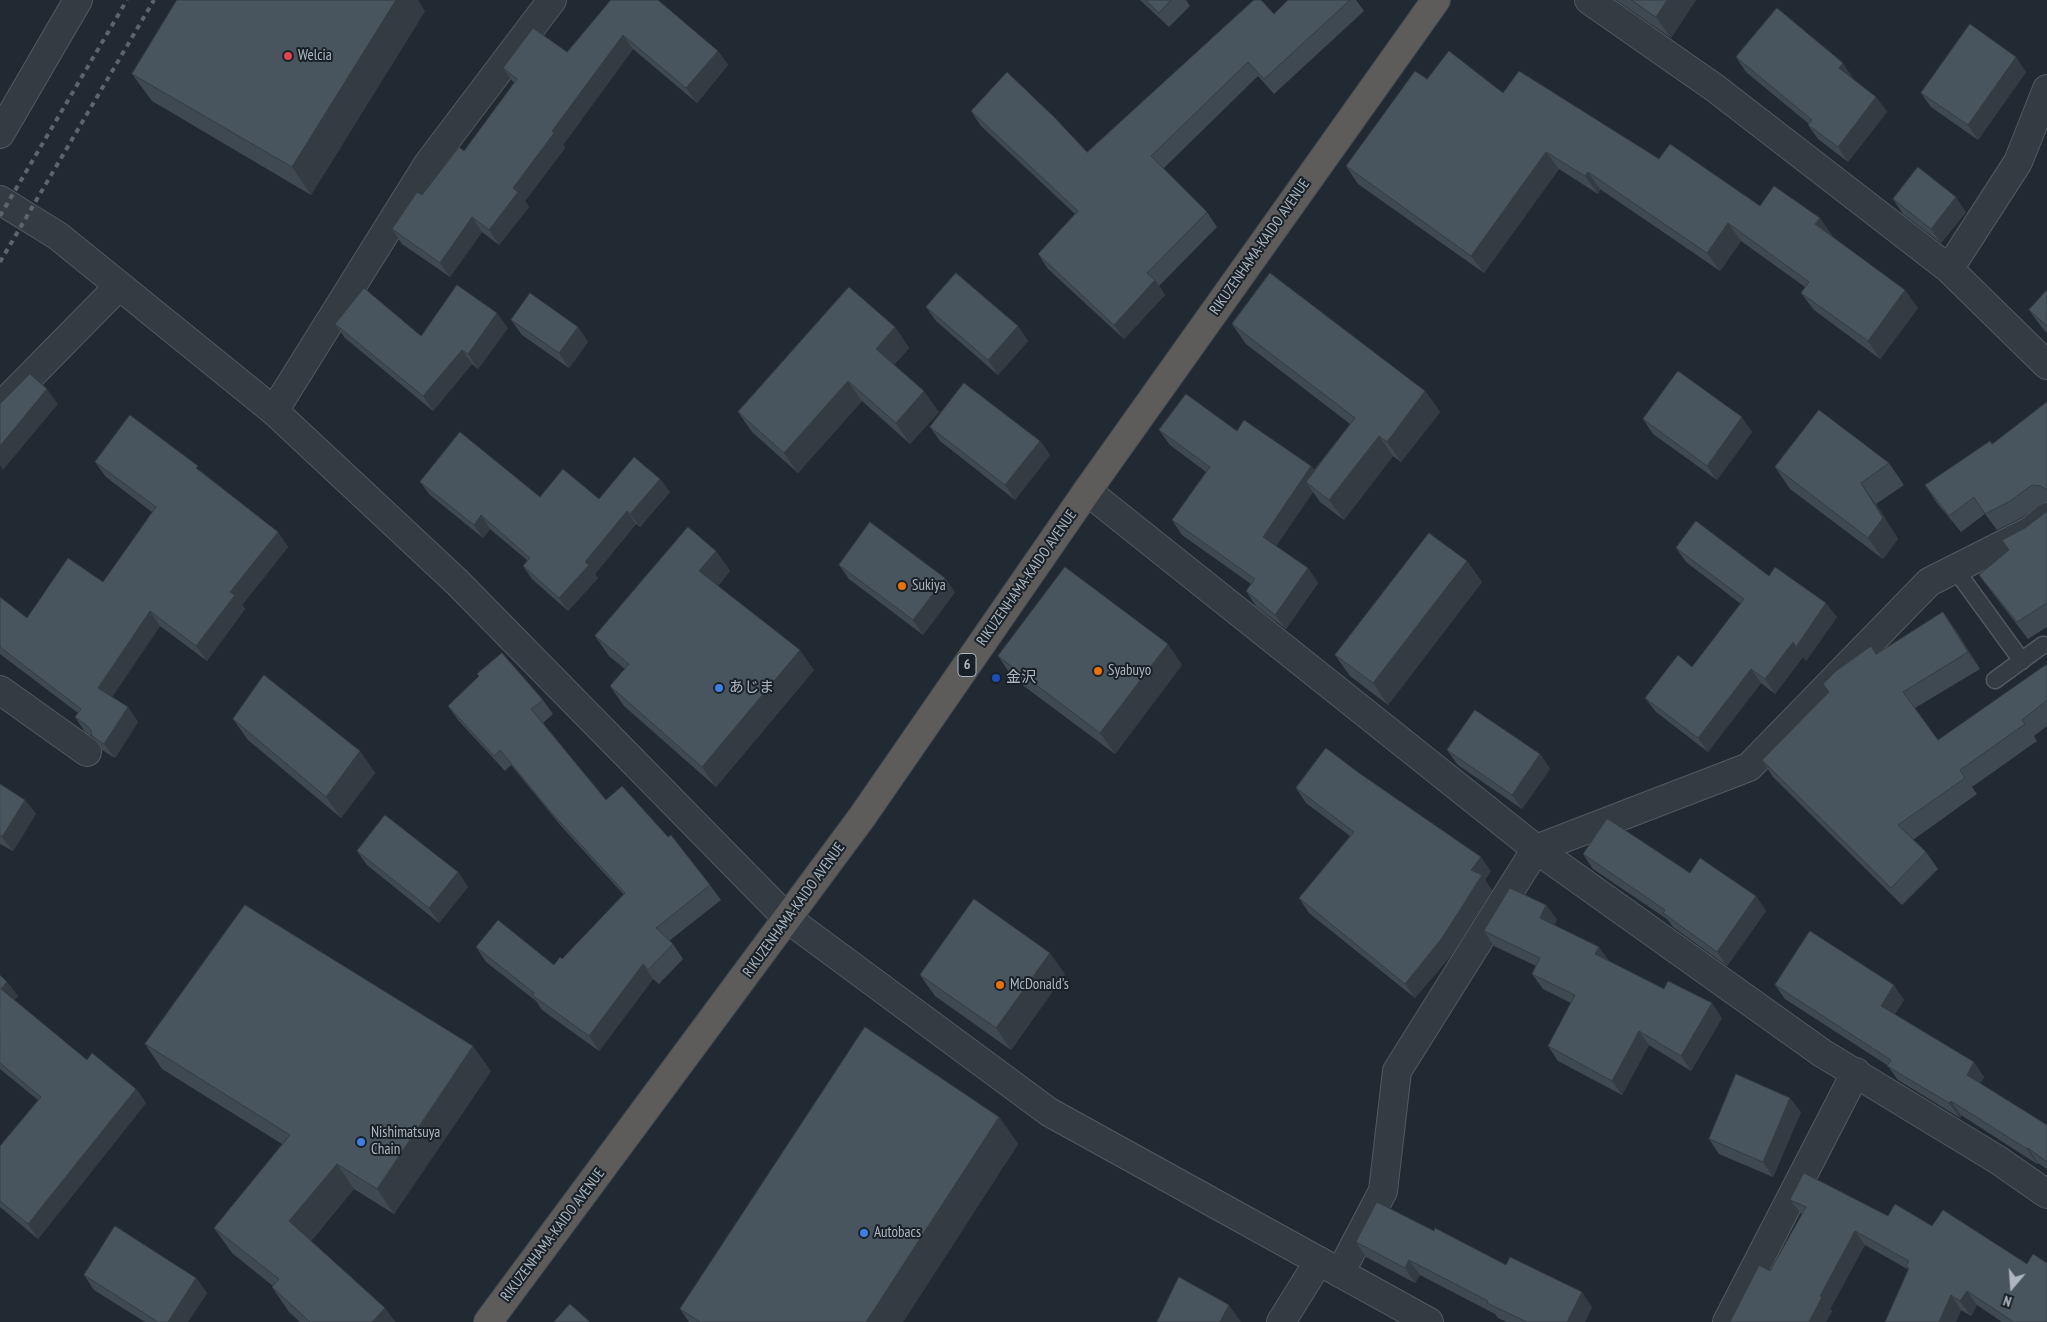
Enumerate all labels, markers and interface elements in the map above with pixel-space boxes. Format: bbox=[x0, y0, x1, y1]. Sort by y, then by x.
place label: Welcia bbox=[298, 47, 332, 65]
marker: Welcia bbox=[282, 50, 294, 62]
street label: RIKUZENHAMA-KAIDO AVENUE bbox=[1206, 176, 1314, 318]
street label: RIKUZENHAMA-KAIDO AVENUE bbox=[973, 507, 1081, 649]
place label: Sukiya bbox=[912, 577, 946, 595]
marker: Sukiya bbox=[896, 580, 908, 592]
road number: 6 bbox=[958, 654, 976, 676]
place label: Syabuyo bbox=[1108, 662, 1151, 680]
marker: Syabuyo bbox=[1092, 665, 1104, 677]
place label: 金沢 bbox=[1006, 669, 1036, 687]
marker: 金沢 bbox=[990, 672, 1002, 684]
place label: あじま bbox=[729, 679, 774, 697]
marker: あじま bbox=[713, 682, 725, 694]
street label: RIKUZENHAMA-KAIDO AVENUE bbox=[739, 839, 849, 981]
place label: McDonald's bbox=[1010, 976, 1069, 994]
marker: McDonald's bbox=[994, 979, 1006, 991]
place label: Nishimatsuya Chain bbox=[371, 1124, 440, 1159]
marker: Nishimatsuya Chain bbox=[355, 1136, 367, 1148]
street label: RIKUZENHAMA-KAIDO AVENUE bbox=[497, 1165, 609, 1305]
place label: Autobacs bbox=[874, 1224, 921, 1242]
marker: Autobacs bbox=[858, 1227, 870, 1239]
north arrow bbox=[1987, 1262, 2037, 1312]
text: N bbox=[2001, 1292, 2014, 1311]

